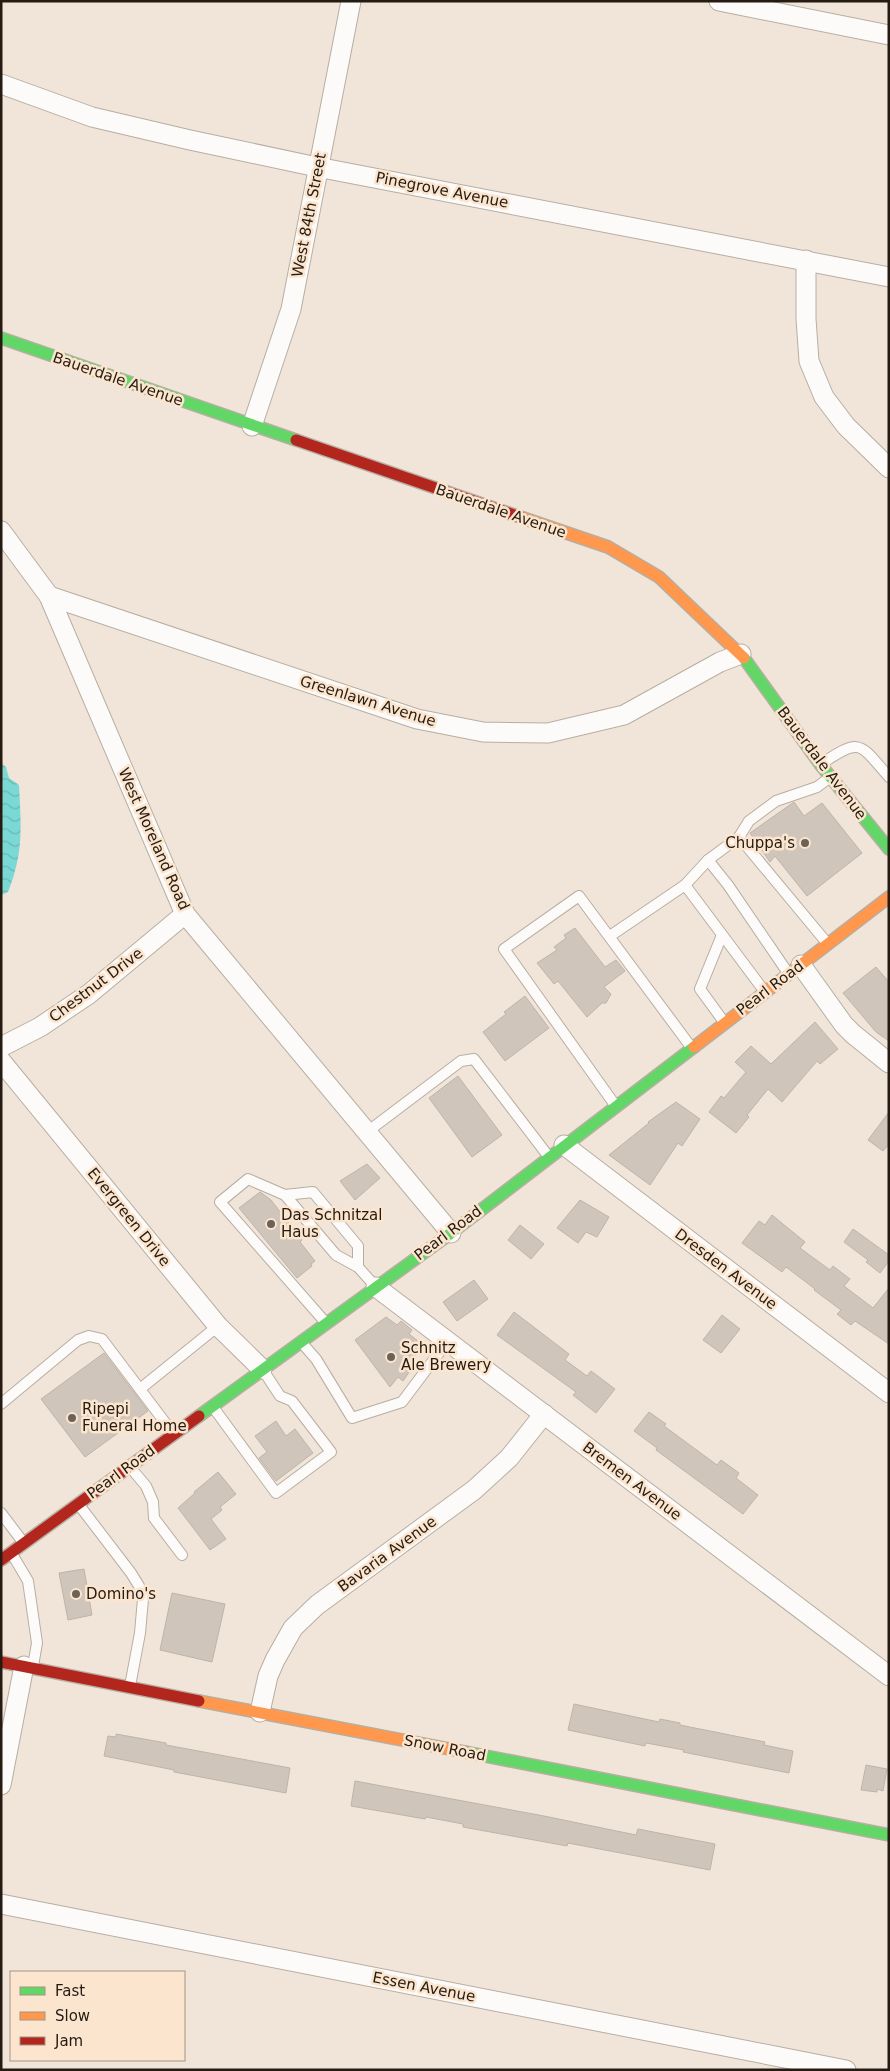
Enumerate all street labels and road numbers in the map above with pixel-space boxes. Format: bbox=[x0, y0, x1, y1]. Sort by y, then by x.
street label: West 84th Street bbox=[288, 151, 330, 279]
street label: Pinegrove Avenue bbox=[374, 168, 510, 212]
street label: Bauerdale Avenue bbox=[50, 348, 186, 410]
street label: Bauerdale Avenue bbox=[433, 480, 569, 542]
street label: Greenlawn Avenue bbox=[298, 672, 438, 730]
street label: Bauerdale Avenue bbox=[774, 703, 870, 823]
street label: West Moreland Road bbox=[115, 765, 193, 913]
street label: Chestnut Drive bbox=[46, 944, 146, 1026]
street label: Pearl Road bbox=[733, 957, 807, 1019]
street label: Evergreen Drive bbox=[84, 1164, 174, 1270]
street label: Pearl Road bbox=[411, 1202, 485, 1264]
street label: Dresden Avenue bbox=[671, 1225, 781, 1313]
street label: Bremen Avenue bbox=[579, 1438, 685, 1524]
street label: Pearl Road bbox=[83, 1441, 159, 1503]
street label: Bavaria Avenue bbox=[334, 1512, 440, 1596]
street label: Snow Road bbox=[403, 1731, 487, 1765]
street label: Essen Avenue bbox=[371, 1968, 477, 2006]

